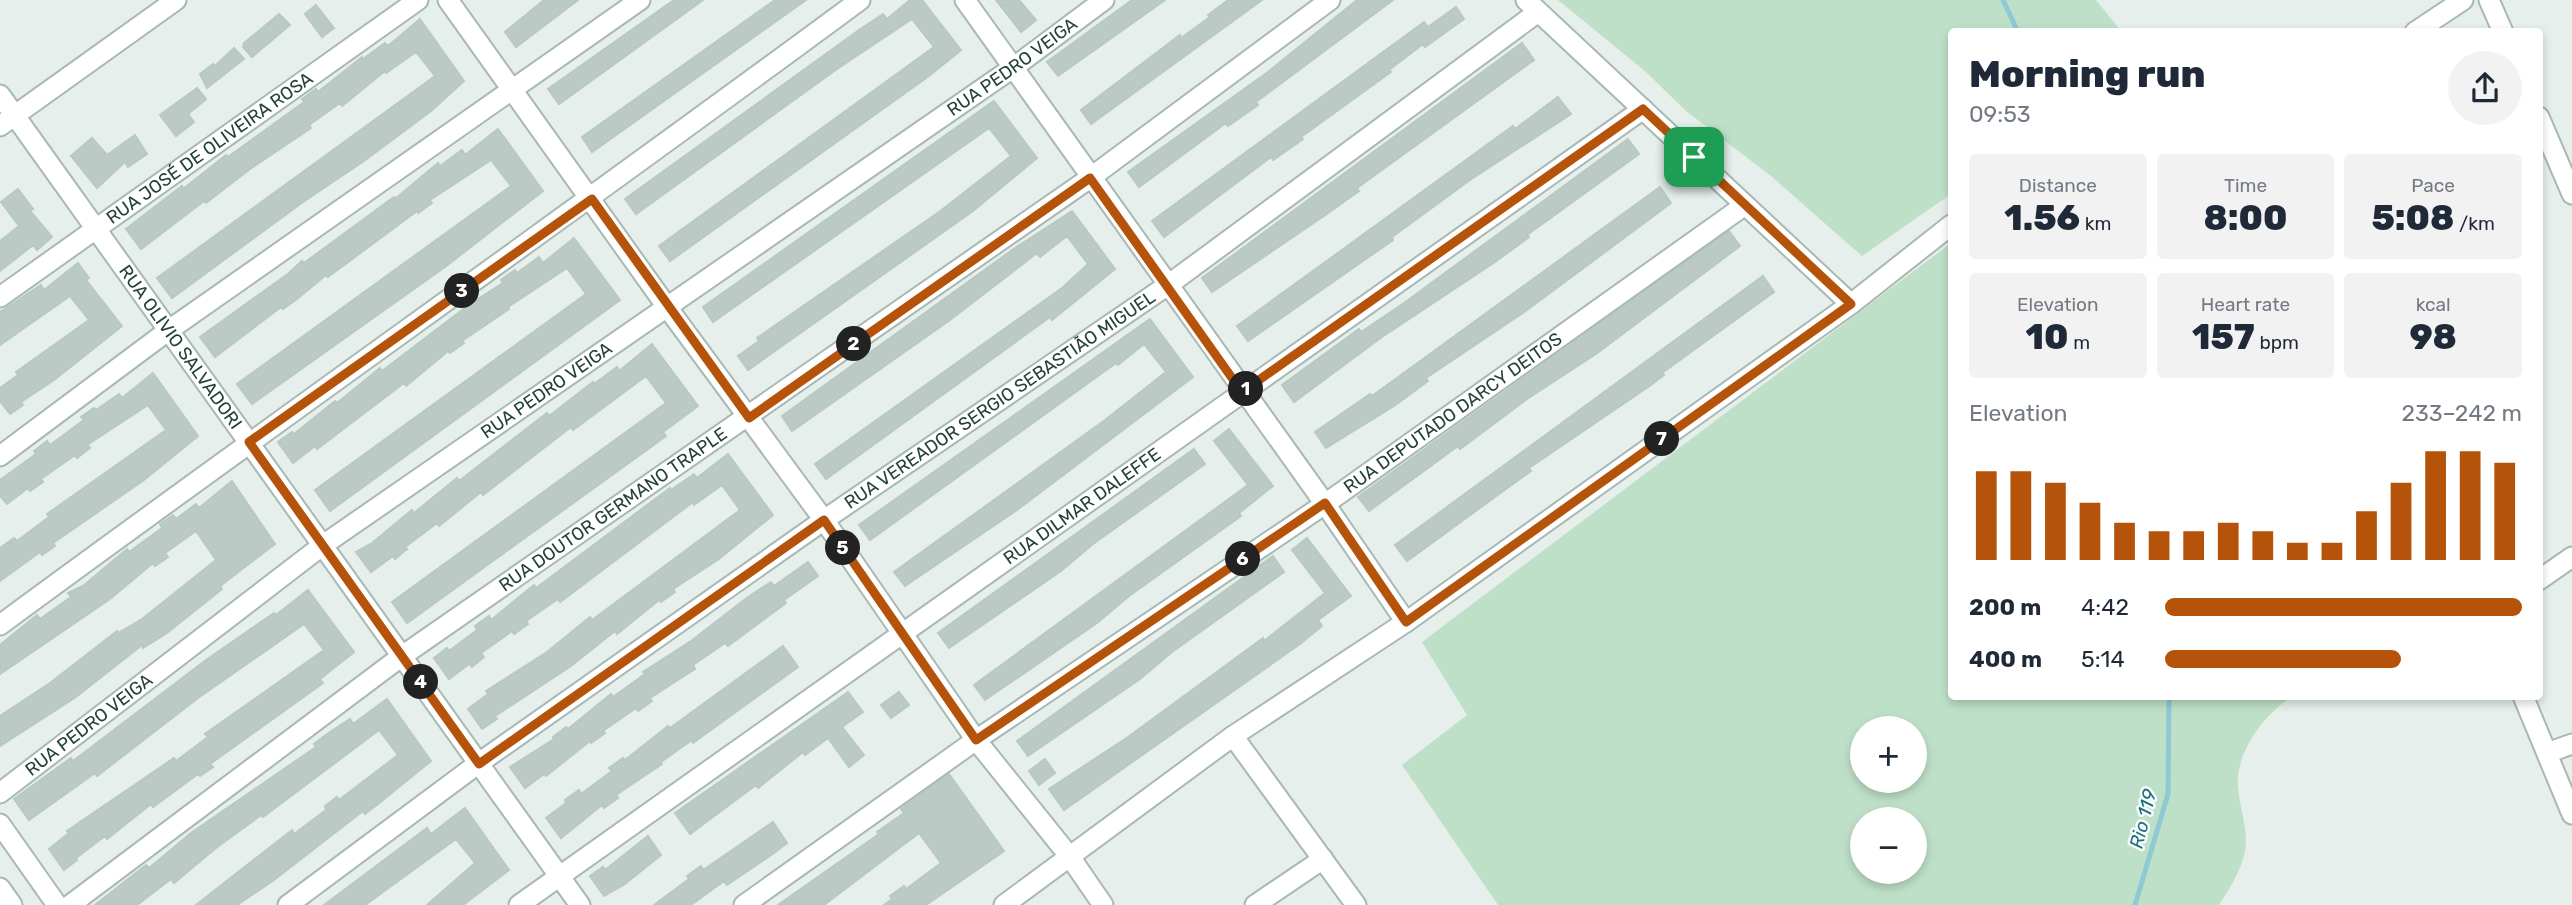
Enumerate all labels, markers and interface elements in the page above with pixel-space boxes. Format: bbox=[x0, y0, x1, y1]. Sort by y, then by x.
street label: RUA PEDRO VEIGA bbox=[943, 13, 1081, 121]
text: Morning run bbox=[1969, 51, 2206, 97]
button: share bbox=[2448, 51, 2522, 125]
street label: RUA JOSÉ DE OLIVEIRA ROSA bbox=[102, 67, 317, 229]
text: 09:53 bbox=[1969, 100, 2031, 128]
pin bbox=[1664, 127, 1724, 187]
icon: arrive bbox=[1675, 138, 1713, 176]
text: Distance bbox=[2019, 174, 2097, 197]
text: Time bbox=[2224, 174, 2267, 197]
text: Pace bbox=[2411, 174, 2455, 197]
text: 1.56 bbox=[2004, 197, 2080, 239]
text: 8:00 bbox=[2204, 197, 2287, 239]
text: 5:08 bbox=[2371, 197, 2454, 239]
text: km bbox=[2080, 212, 2111, 235]
text: /km bbox=[2454, 212, 2495, 235]
street label: RUA OLIVIO SALVADORI bbox=[114, 261, 247, 433]
pin: 3 bbox=[444, 274, 480, 308]
text: 3 bbox=[455, 279, 468, 302]
street label: RUA VEREADOR SERGIO SEBASTIÃO MIGUEL bbox=[840, 286, 1160, 514]
text: Elevation bbox=[2017, 293, 2099, 316]
text: Heart rate bbox=[2201, 293, 2290, 316]
text: kcal bbox=[2416, 293, 2451, 316]
text: 10 bbox=[2026, 316, 2069, 358]
text: 157 bbox=[2192, 316, 2255, 358]
text: 98 bbox=[2409, 316, 2457, 358]
pin: 2 bbox=[836, 326, 872, 362]
street label: RUA DEPUTADO DARCY DEITOS bbox=[1339, 328, 1566, 498]
text: m bbox=[2069, 331, 2090, 354]
text: bpm bbox=[2255, 331, 2299, 354]
text: 2 bbox=[847, 332, 860, 355]
street label: RUA PEDRO VEIGA bbox=[477, 337, 616, 443]
pin: 1 bbox=[1228, 372, 1264, 406]
text: 1 bbox=[1241, 377, 1250, 400]
text: Elevation bbox=[1969, 399, 2068, 427]
text: 233–242 m bbox=[2401, 399, 2522, 427]
street label: RUA DOUTOR GERMANO TRAPLE bbox=[495, 422, 731, 596]
pin: 7 bbox=[1644, 422, 1680, 457]
text: 7 bbox=[1656, 427, 1667, 450]
street label: RUA DILMAR DALEFFE bbox=[999, 443, 1165, 569]
pin: 5 bbox=[826, 530, 860, 566]
text: 5 bbox=[836, 536, 849, 559]
pin: 6 bbox=[1226, 542, 1260, 576]
text: 6 bbox=[1236, 547, 1249, 570]
text: 200 m bbox=[1969, 593, 2041, 621]
text: 4:42 bbox=[2081, 593, 2129, 621]
text: 400 m bbox=[1969, 645, 2042, 673]
text: 5:14 bbox=[2081, 645, 2125, 673]
pin: 4 bbox=[404, 664, 438, 700]
street label: RUA PEDRO VEIGA bbox=[21, 669, 157, 781]
text: 4 bbox=[414, 670, 427, 693]
map controls bbox=[1850, 716, 1927, 884]
button: + bbox=[1850, 716, 1927, 793]
water label: Rio 119 bbox=[2125, 786, 2162, 851]
button: − bbox=[1850, 807, 1927, 884]

